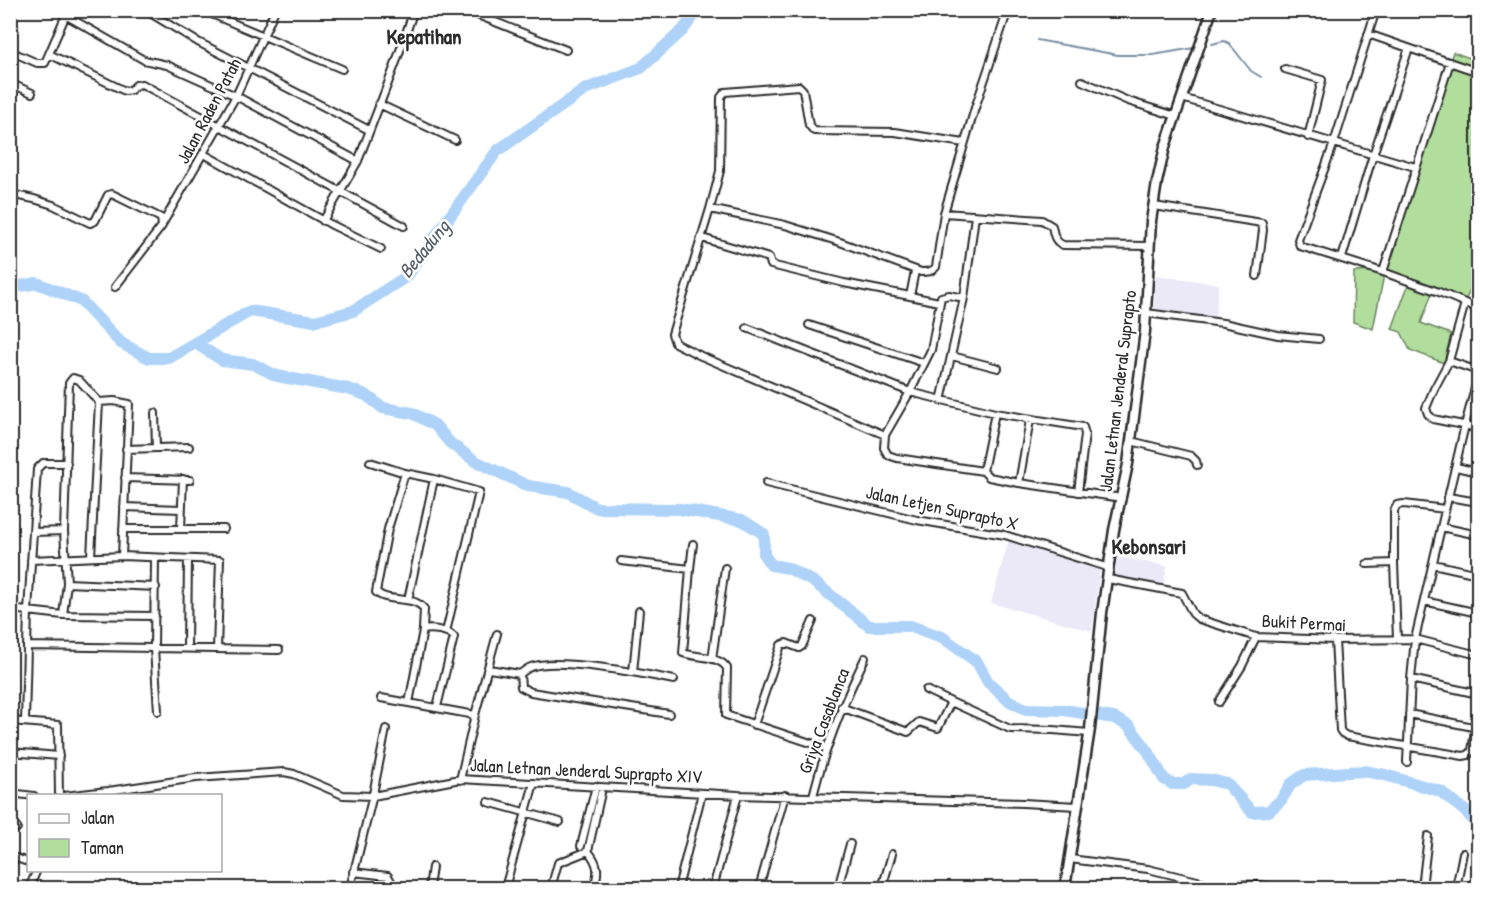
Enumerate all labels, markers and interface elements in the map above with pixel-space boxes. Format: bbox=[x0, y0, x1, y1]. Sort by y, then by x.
district label: Kepatihan bbox=[386, 22, 462, 52]
street label: Jalan Raden Patah bbox=[170, 53, 247, 168]
water label: Bedadung bbox=[392, 213, 457, 284]
street label: Jalan Letnan Jenderal Suprapto bbox=[1093, 289, 1142, 493]
street label: Jalan Letjen Suprapto X bbox=[864, 479, 1021, 536]
district label: Kebonsari bbox=[1111, 532, 1187, 561]
street label: Bukit Permai bbox=[1261, 608, 1347, 637]
street label: Griya Casablanca bbox=[792, 665, 855, 777]
street label: Jalan Letnan Jenderal Suprapto XIV bbox=[470, 752, 703, 789]
legend bbox=[27, 794, 222, 872]
text: Jalan bbox=[81, 805, 115, 830]
text: Taman bbox=[81, 835, 124, 860]

